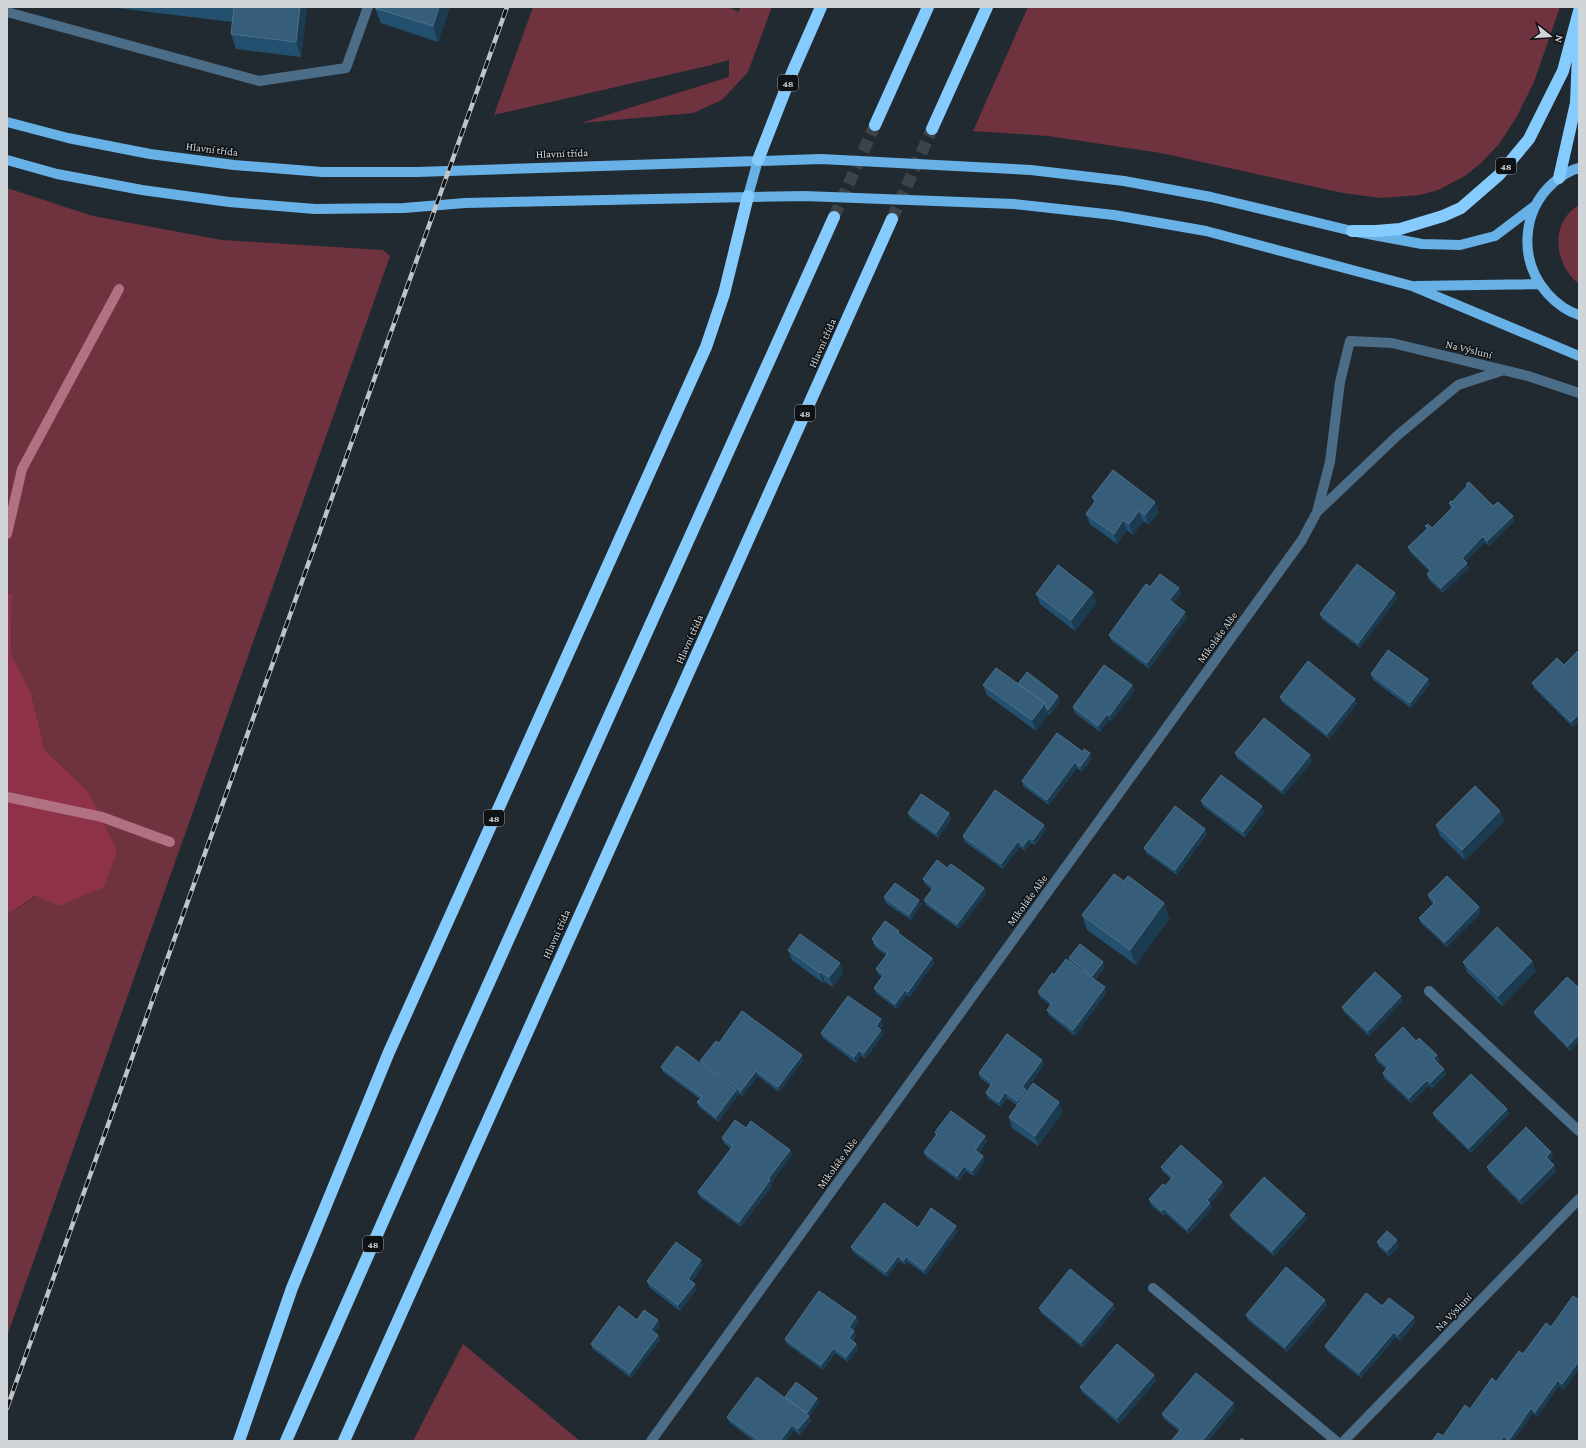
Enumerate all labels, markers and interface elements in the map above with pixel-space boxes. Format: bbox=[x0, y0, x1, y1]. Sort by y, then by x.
north arrow bbox=[1530, 16, 1570, 56]
text: N bbox=[1553, 34, 1566, 45]
road number: 48 bbox=[778, 75, 798, 91]
street label: Hlavní třída bbox=[185, 140, 239, 158]
street label: Hlavní třída bbox=[536, 146, 588, 160]
road number: 48 bbox=[1496, 158, 1516, 174]
street label: Hlavní třída bbox=[806, 317, 838, 369]
street label: Na Výsluní bbox=[1444, 337, 1494, 362]
road number: 48 bbox=[795, 405, 815, 421]
street label: Mikoláše Alše bbox=[1194, 609, 1240, 665]
street label: Hlavní třída bbox=[673, 613, 705, 665]
road number: 48 bbox=[484, 810, 504, 826]
street label: Mikoláše Alše bbox=[1004, 872, 1050, 928]
street label: Hlavní třída bbox=[540, 908, 572, 960]
street label: Mikoláše Alše bbox=[814, 1135, 860, 1191]
road number: 48 bbox=[363, 1236, 383, 1252]
street label: Na Výsluní bbox=[1432, 1290, 1475, 1334]

